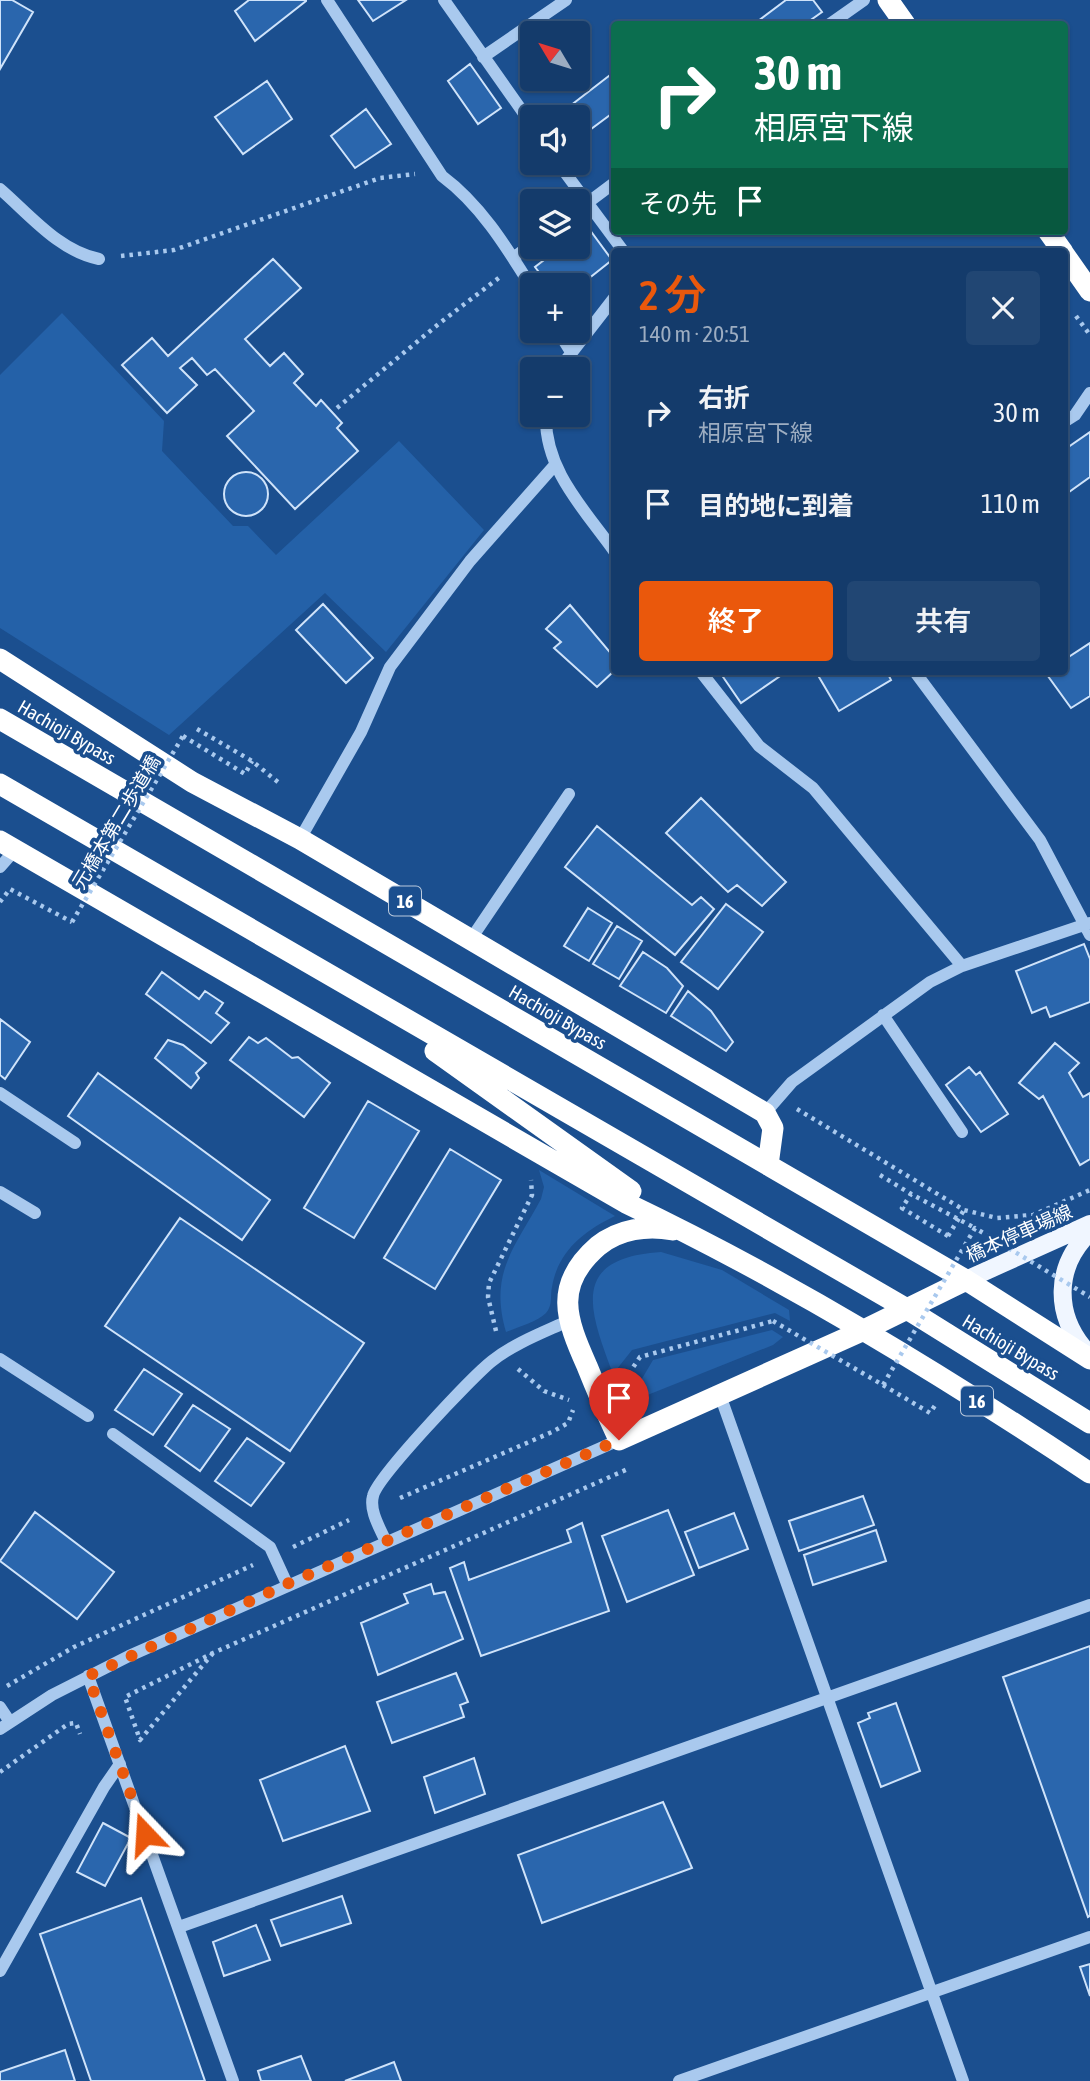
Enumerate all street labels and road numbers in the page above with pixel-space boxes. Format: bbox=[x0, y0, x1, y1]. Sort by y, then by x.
street label: Hachioji Bypass bbox=[14, 695, 120, 769]
street label: 元橋本第二歩道橋 bbox=[67, 751, 165, 893]
road number: 16 bbox=[389, 887, 421, 916]
street label: Hachioji Bypass bbox=[505, 980, 611, 1054]
street label: 橋本停車場線 bbox=[962, 1200, 1076, 1266]
street label: Hachioji Bypass bbox=[959, 1310, 1064, 1385]
road number: 16 bbox=[961, 1386, 993, 1416]

